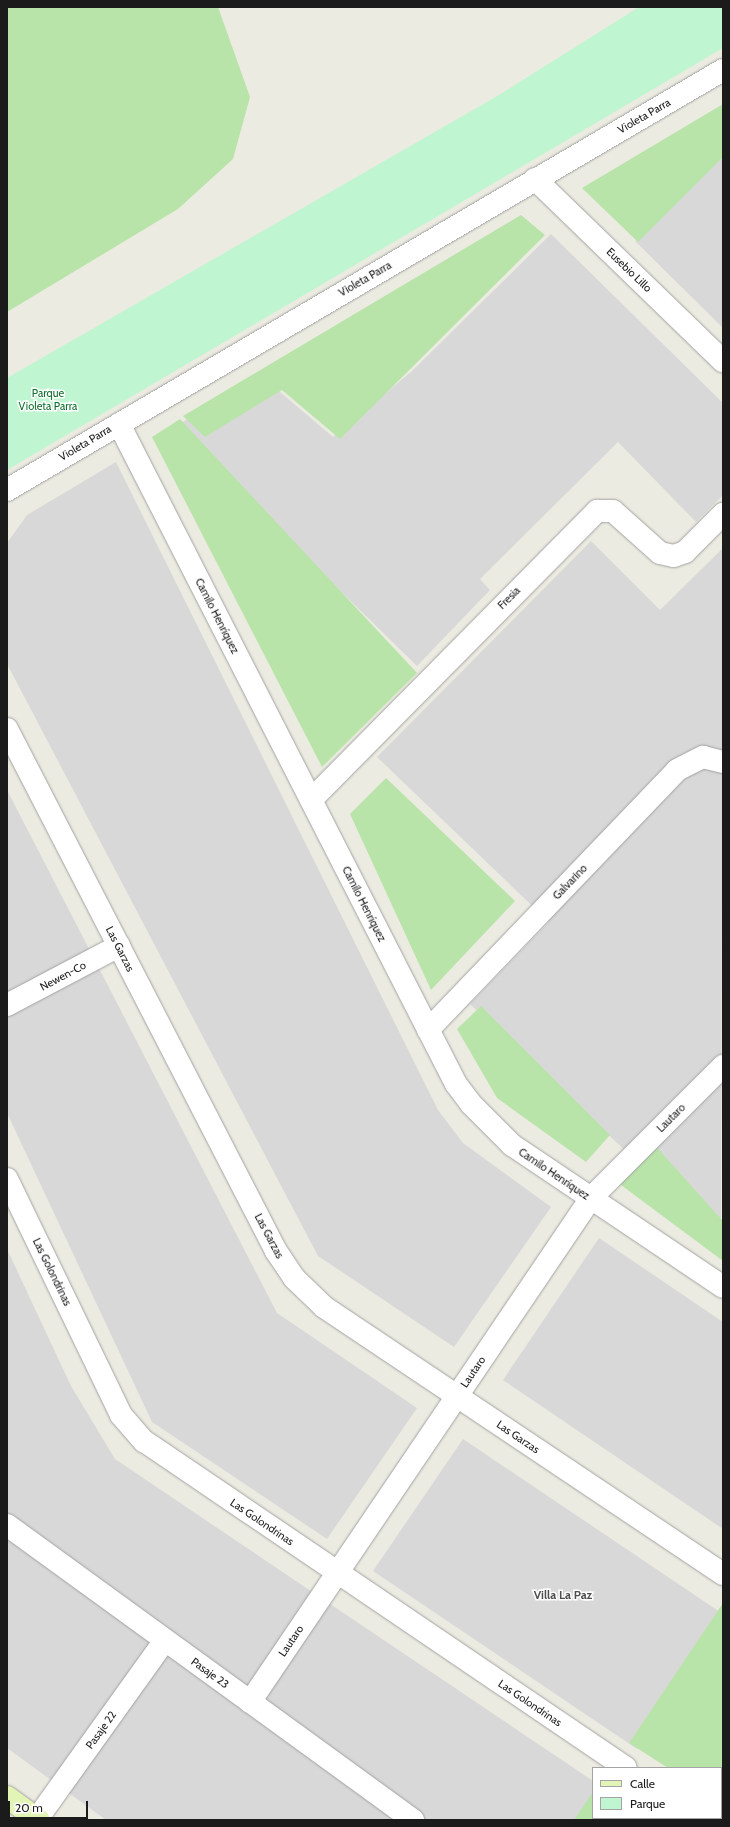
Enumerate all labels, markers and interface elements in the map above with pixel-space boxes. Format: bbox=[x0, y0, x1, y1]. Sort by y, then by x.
street label: Violeta Parra bbox=[615, 96, 673, 136]
street label: Eusebio Lillo bbox=[604, 245, 654, 295]
street label: Violeta Parra bbox=[336, 259, 394, 299]
park label: Parque Violeta Parra bbox=[19, 387, 77, 413]
street label: Violeta Parra bbox=[56, 422, 114, 464]
street label: Camilo Henríquez bbox=[192, 576, 242, 656]
street label: Fresia bbox=[495, 584, 523, 612]
street label: Galvarino bbox=[550, 862, 590, 902]
street label: Camilo Henríquez bbox=[339, 864, 389, 944]
street label: Las Garzas bbox=[103, 924, 137, 974]
street label: Newen-Co bbox=[38, 958, 88, 994]
street label: Lautaro bbox=[654, 1101, 688, 1135]
street label: Camilo Henríquez bbox=[516, 1145, 592, 1203]
street label: Las Garzas bbox=[252, 1211, 286, 1261]
street label: Las Golondrinas bbox=[30, 1236, 74, 1308]
street label: Lautaro bbox=[458, 1354, 488, 1390]
street label: Las Garzas bbox=[494, 1418, 542, 1456]
street label: Las Golondrinas bbox=[228, 1496, 296, 1548]
district label: Villa La Paz bbox=[534, 1588, 592, 1602]
street label: Lautaro bbox=[276, 1623, 306, 1659]
street label: Pasaje 23 bbox=[189, 1655, 231, 1691]
street label: Las Golondrinas bbox=[496, 1677, 564, 1729]
street label: Pasaje 22 bbox=[83, 1709, 119, 1751]
legend bbox=[592, 1767, 722, 1819]
text: Calle bbox=[630, 1776, 655, 1791]
scale bar bbox=[10, 1793, 90, 1819]
text: Parque bbox=[630, 1796, 665, 1811]
text: 20 m bbox=[15, 1800, 43, 1815]

